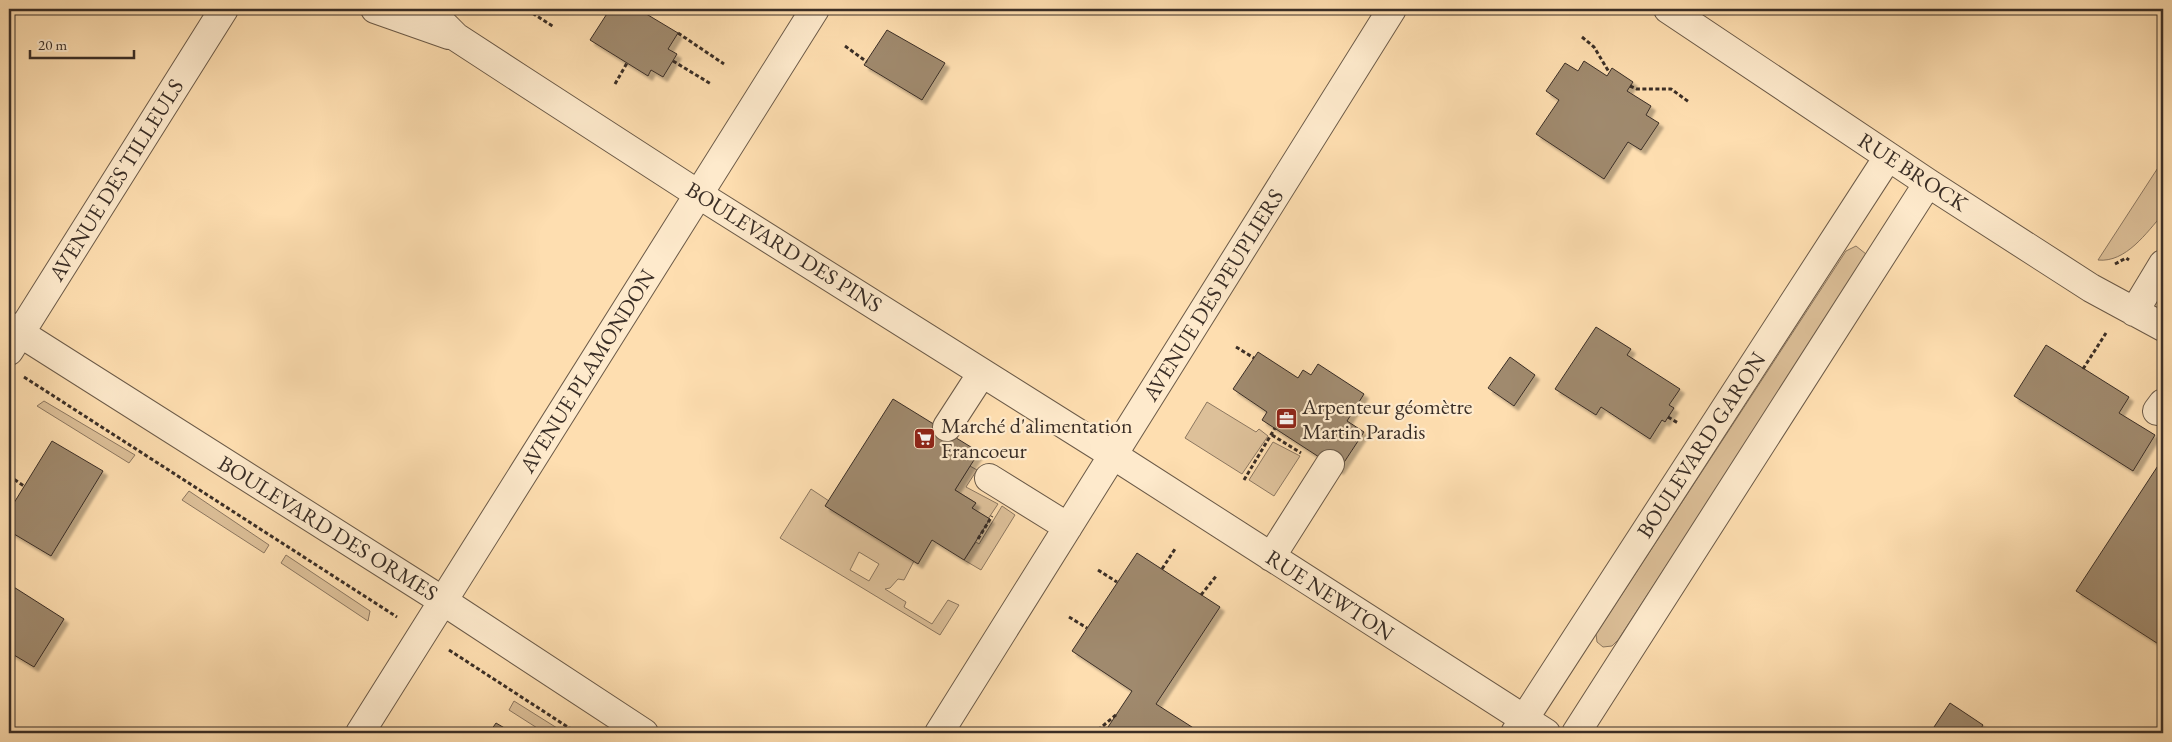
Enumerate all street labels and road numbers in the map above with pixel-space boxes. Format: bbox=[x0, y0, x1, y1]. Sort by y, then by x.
street label: AVENUE DES TILLEULS bbox=[41, 73, 190, 287]
street label: RUE BROCK bbox=[1853, 126, 1974, 219]
street label: BOULEVARD DES PINS bbox=[681, 175, 887, 319]
street label: AVENUE DES PEUPLIERS bbox=[1135, 183, 1290, 407]
street label: AVENUE PLAMONDON bbox=[512, 263, 662, 479]
street label: BOULEVARD GARON bbox=[1630, 346, 1772, 544]
street label: BOULEVARD DES ORMES bbox=[213, 449, 443, 607]
street label: RUE NEWTON bbox=[1260, 543, 1400, 648]

